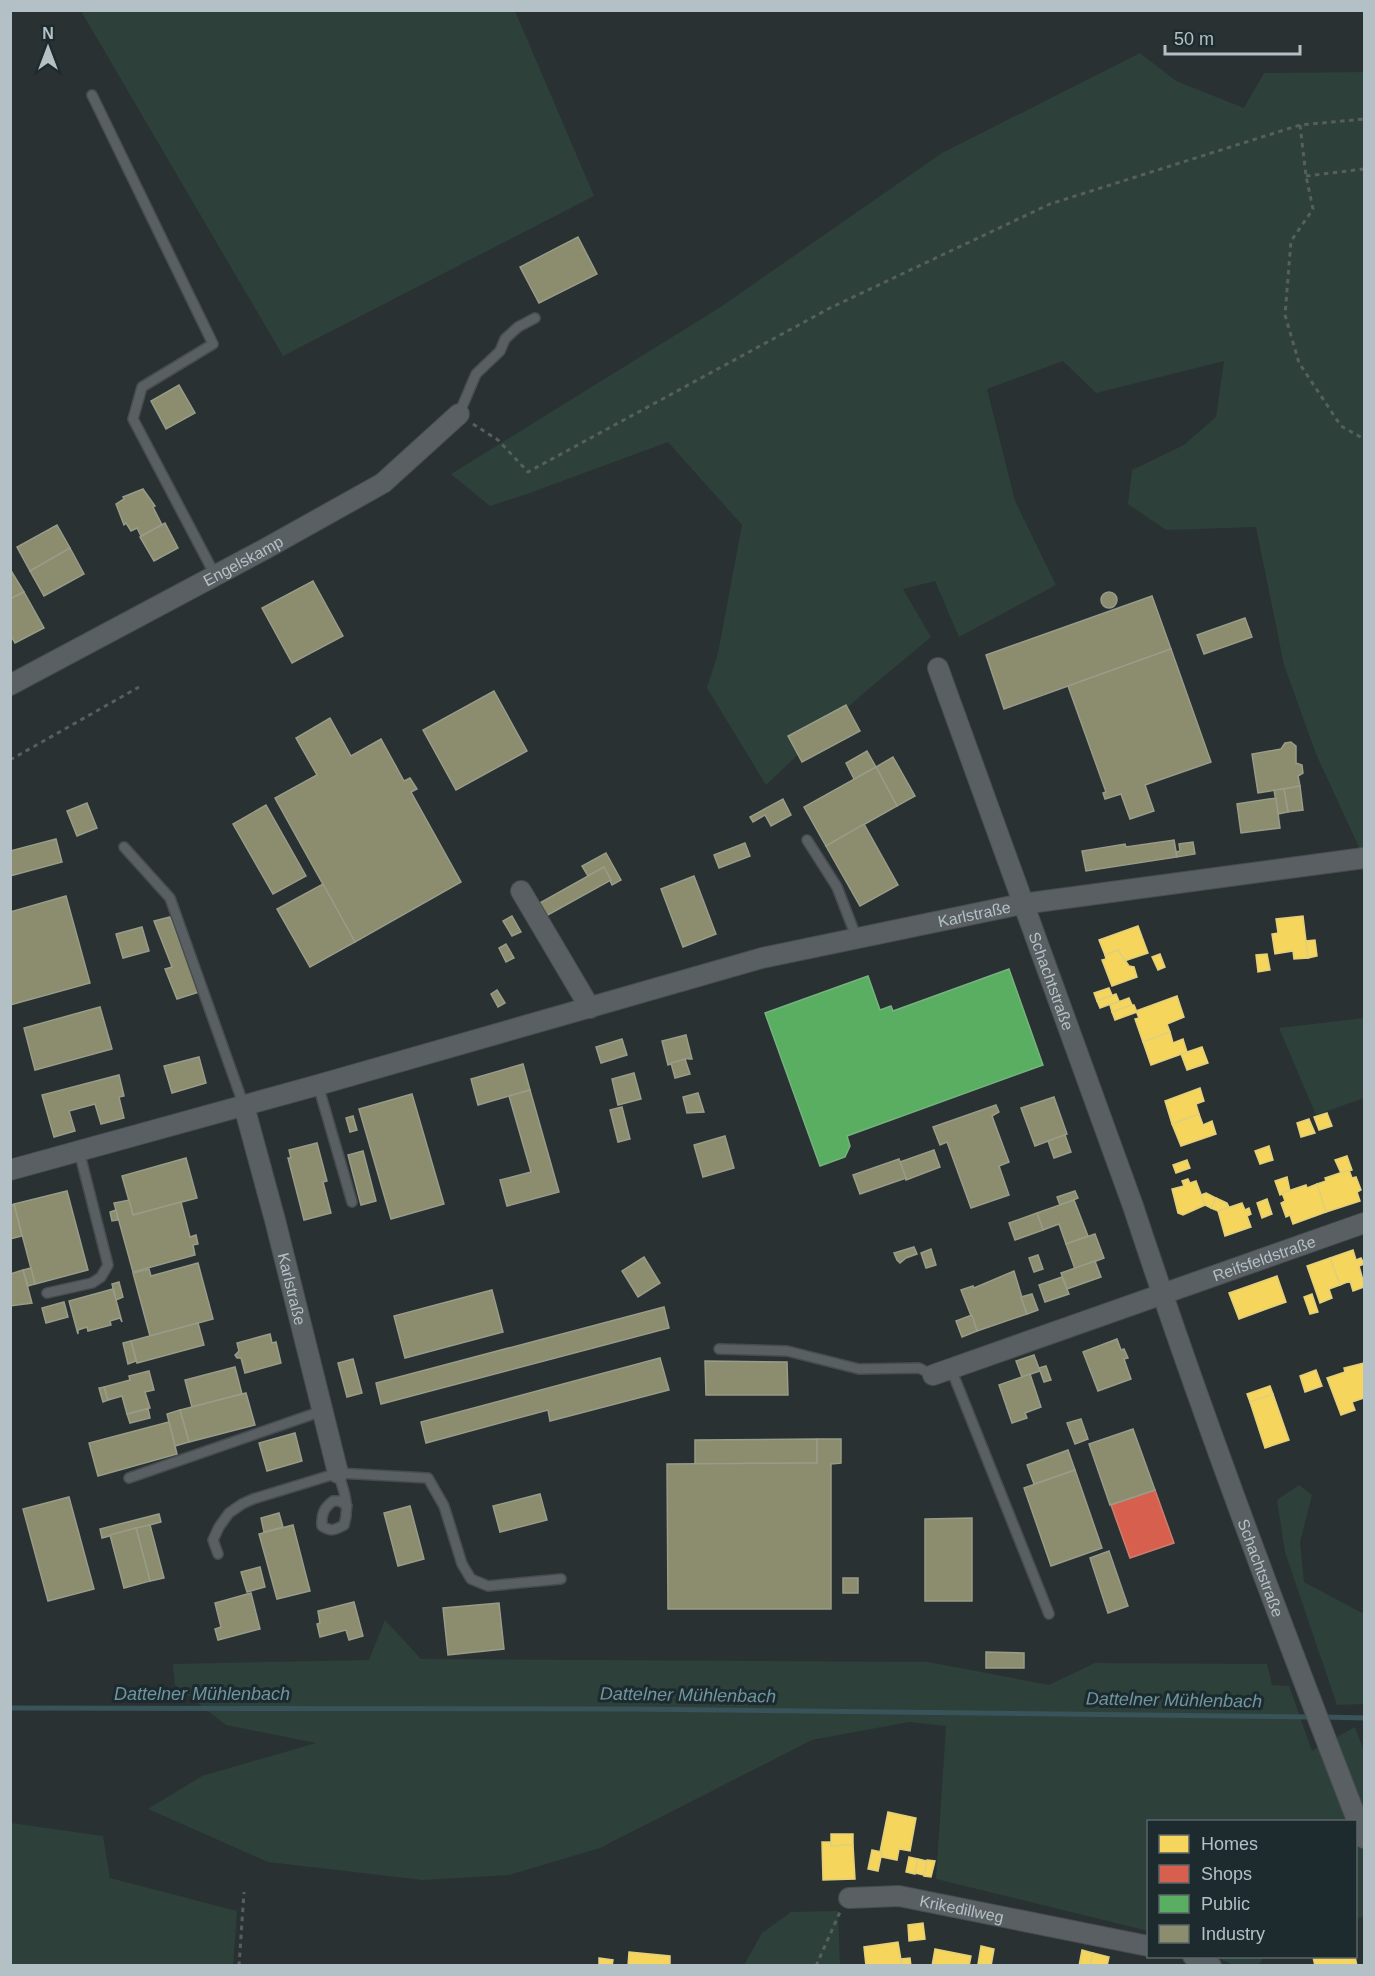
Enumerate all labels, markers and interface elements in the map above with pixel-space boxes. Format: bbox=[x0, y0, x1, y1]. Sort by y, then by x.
north arrow bbox=[18, 18, 78, 78]
scale bar bbox=[1165, 18, 1300, 56]
text: N bbox=[42, 25, 54, 42]
text: 50 m bbox=[1174, 29, 1214, 49]
street label: Engelskamp bbox=[200, 532, 286, 589]
street label: Karlstraße bbox=[936, 898, 1012, 930]
street label: Schachtstraße bbox=[1026, 930, 1077, 1033]
street label: Reifsfeldstraße bbox=[1210, 1232, 1318, 1284]
street label: Karlstraße bbox=[275, 1251, 309, 1327]
street label: Schachtstraße bbox=[1235, 1516, 1287, 1619]
water label: Dattelner Mühlenbach bbox=[600, 1683, 776, 1707]
water label: Dattelner Mühlenbach bbox=[114, 1684, 290, 1704]
water label: Dattelner Mühlenbach bbox=[1086, 1688, 1262, 1712]
legend bbox=[1147, 1820, 1357, 1958]
text: Homes bbox=[1201, 1834, 1258, 1854]
text: Shops bbox=[1201, 1864, 1252, 1884]
street label: Krikedillweg bbox=[918, 1892, 1005, 1925]
text: Public bbox=[1201, 1894, 1250, 1914]
text: Industry bbox=[1201, 1924, 1265, 1944]

